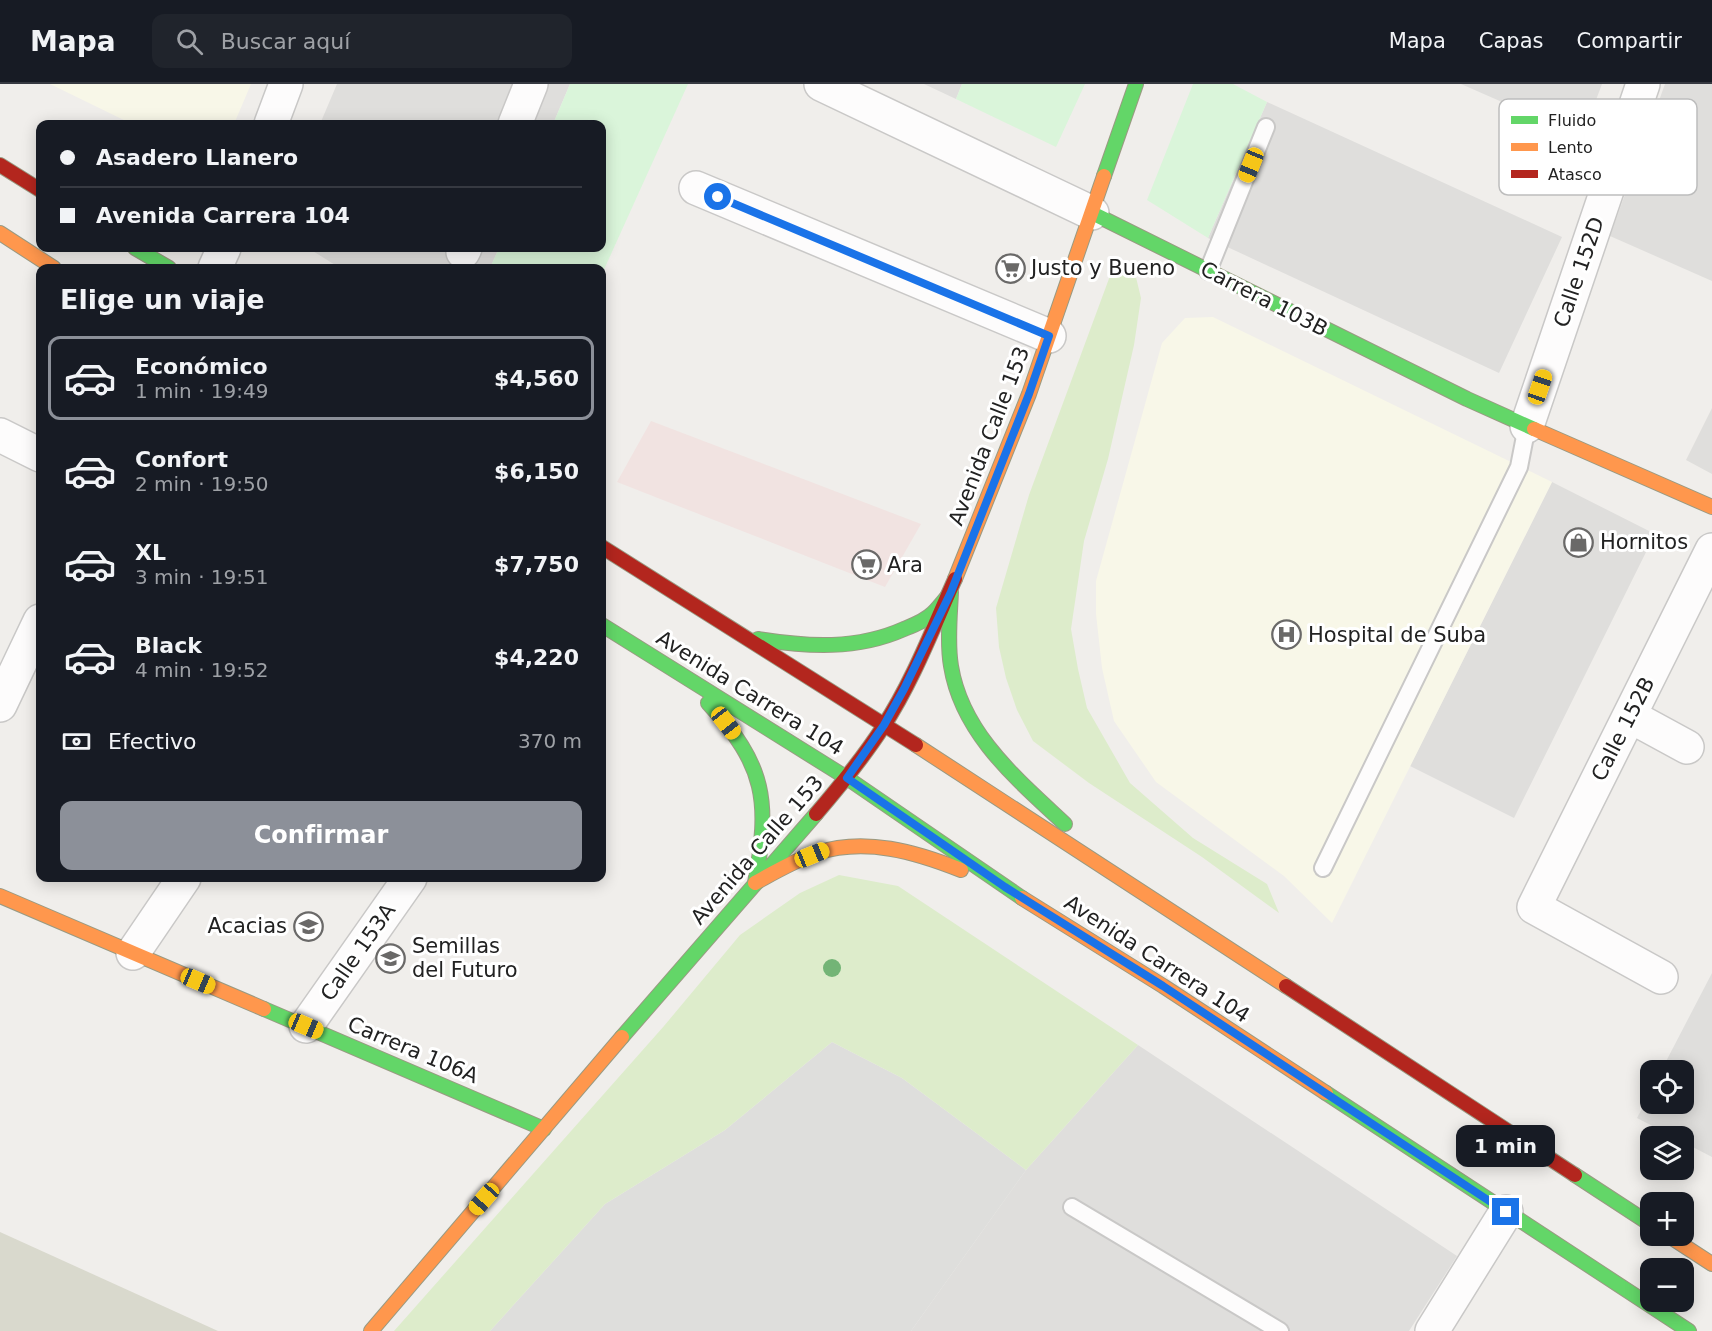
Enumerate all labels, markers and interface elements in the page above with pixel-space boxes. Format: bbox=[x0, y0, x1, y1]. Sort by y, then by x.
search box bbox=[152, 14, 572, 68]
text: Mapa bbox=[30, 25, 116, 58]
icon: search bbox=[173, 25, 206, 58]
text: Buscar aquí bbox=[221, 29, 350, 54]
text: Mapa bbox=[1389, 29, 1446, 53]
text: Capas bbox=[1479, 29, 1543, 53]
text: Compartir bbox=[1576, 29, 1682, 53]
legend bbox=[1499, 99, 1697, 195]
text: Fluido bbox=[1548, 111, 1596, 130]
text: Lento bbox=[1548, 138, 1593, 157]
text: Asadero Llanero bbox=[96, 145, 298, 170]
car bbox=[1236, 145, 1266, 185]
text: Atasco bbox=[1548, 165, 1602, 184]
route start bbox=[704, 183, 731, 210]
text: Avenida Carrera 104 bbox=[96, 203, 350, 228]
street label: Calle 152D bbox=[1549, 214, 1609, 330]
supermarket icon: Justo y Bueno bbox=[994, 252, 1026, 284]
place label: Justo y Bueno bbox=[1029, 256, 1175, 280]
street label: Carrera 103B bbox=[1196, 257, 1332, 341]
text: Elige un viaje bbox=[60, 284, 264, 315]
street label: Avenida Calle 153 bbox=[944, 343, 1034, 529]
icon: car bbox=[63, 351, 117, 405]
text: Económico bbox=[135, 354, 268, 379]
text: $4,560 bbox=[494, 366, 579, 391]
car bbox=[1526, 367, 1554, 407]
text: 1 min · 19:49 bbox=[135, 379, 269, 403]
icon: car bbox=[63, 444, 117, 498]
text: Confort bbox=[135, 447, 228, 472]
text: $6,150 bbox=[494, 459, 579, 484]
text: 2 min · 19:50 bbox=[135, 472, 269, 496]
shop icon: Hornitos bbox=[1563, 526, 1595, 558]
place label: Hornitos bbox=[1600, 530, 1688, 554]
icon: car bbox=[63, 537, 117, 591]
text: XL bbox=[135, 540, 166, 565]
supermarket icon: Ara bbox=[850, 549, 882, 581]
text: $7,750 bbox=[494, 552, 579, 577]
place label: Ara bbox=[887, 553, 923, 577]
text: 3 min · 19:51 bbox=[135, 565, 269, 589]
hospital icon: Hospital de Suba bbox=[1271, 619, 1303, 651]
place label: Hospital de Suba bbox=[1308, 623, 1486, 647]
street label: Avenida Carrera 104 bbox=[652, 626, 848, 760]
icon: car bbox=[63, 630, 117, 684]
text: Black bbox=[135, 633, 202, 658]
text: $4,220 bbox=[494, 645, 579, 670]
text: 4 min · 19:52 bbox=[135, 658, 269, 682]
street label: Calle 152B bbox=[1587, 673, 1659, 785]
car bbox=[708, 703, 744, 743]
icon: cash bbox=[60, 725, 93, 758]
text: Efectivo bbox=[108, 729, 197, 754]
text: 370 m bbox=[518, 729, 582, 753]
street label: Avenida Calle 153 bbox=[686, 771, 828, 929]
button: Confirmar bbox=[60, 801, 582, 870]
car bbox=[792, 840, 832, 870]
street label: Avenida Carrera 104 bbox=[1060, 890, 1254, 1028]
street label: Calle 153A bbox=[316, 898, 401, 1005]
school or university icon: Acacias bbox=[292, 910, 324, 942]
place label: Acacias bbox=[207, 914, 287, 938]
place label: Semillas del Futuro bbox=[412, 934, 518, 982]
school or university icon: Semillas del Futuro bbox=[375, 942, 407, 974]
car bbox=[178, 966, 218, 996]
car bbox=[286, 1011, 326, 1041]
street label: Carrera 106A bbox=[344, 1012, 482, 1089]
map controls bbox=[1640, 1060, 1694, 1312]
button: locate bbox=[1640, 1060, 1694, 1114]
callout: 1 min bbox=[1456, 1125, 1556, 1167]
button: layers bbox=[1640, 1126, 1694, 1180]
text: 1 min bbox=[1474, 1134, 1537, 1158]
car bbox=[465, 1180, 503, 1218]
button: + bbox=[1640, 1192, 1694, 1246]
route end bbox=[1492, 1198, 1519, 1225]
button: − bbox=[1640, 1258, 1694, 1312]

